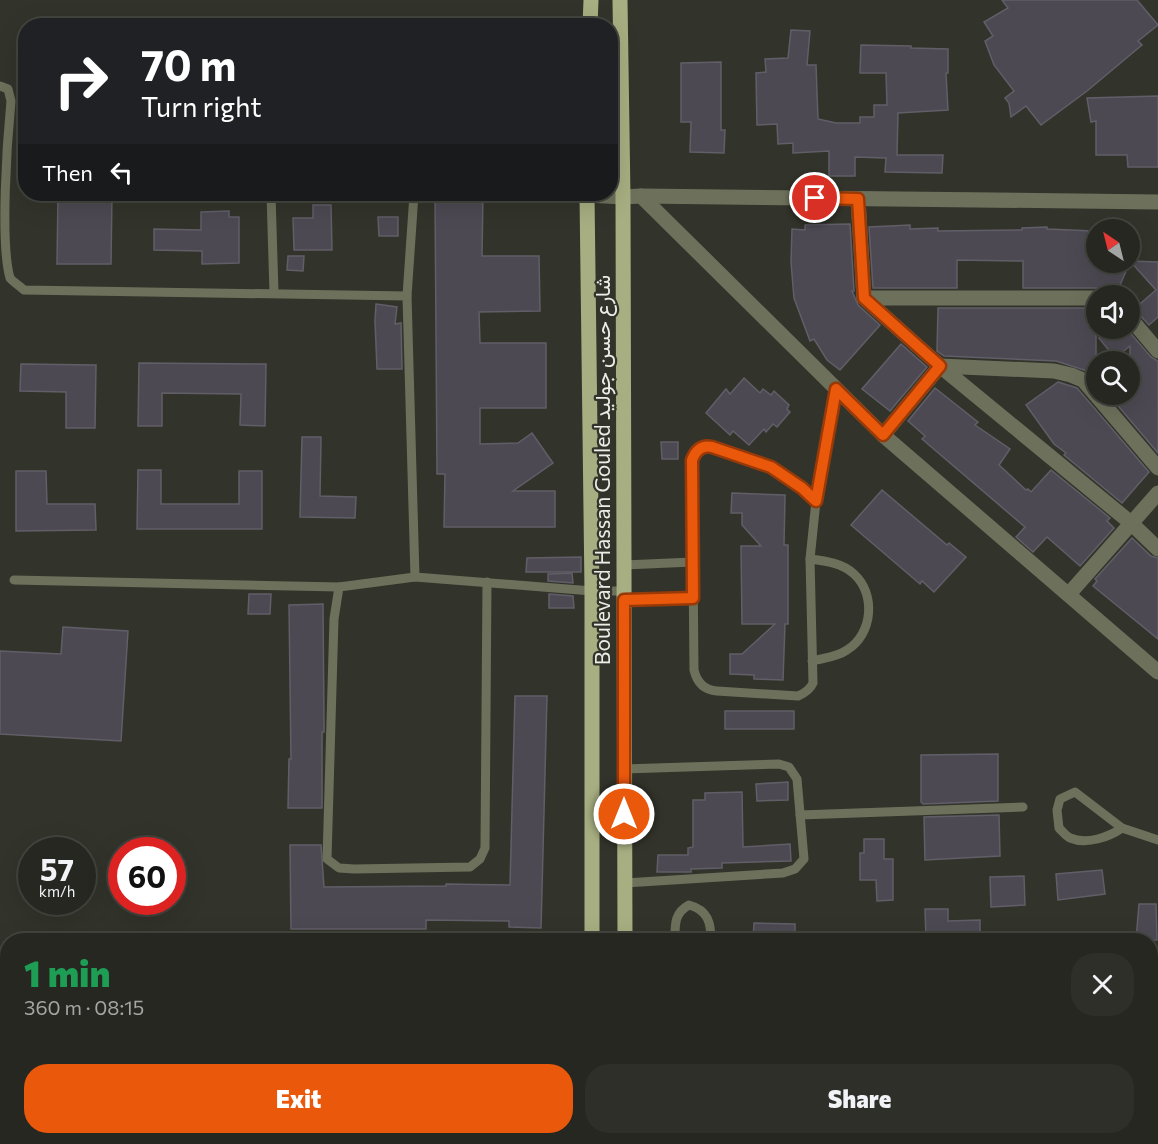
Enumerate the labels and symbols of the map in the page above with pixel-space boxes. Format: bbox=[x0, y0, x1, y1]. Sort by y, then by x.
pin bbox=[789, 172, 840, 223]
north arrow bbox=[1086, 219, 1140, 273]
street label: Boulevard Hassan Gouled شارع حسن جوليد bbox=[589, 275, 617, 665]
position arrow bbox=[592, 782, 656, 846]
speed limit sign: 60 bbox=[108, 837, 186, 915]

